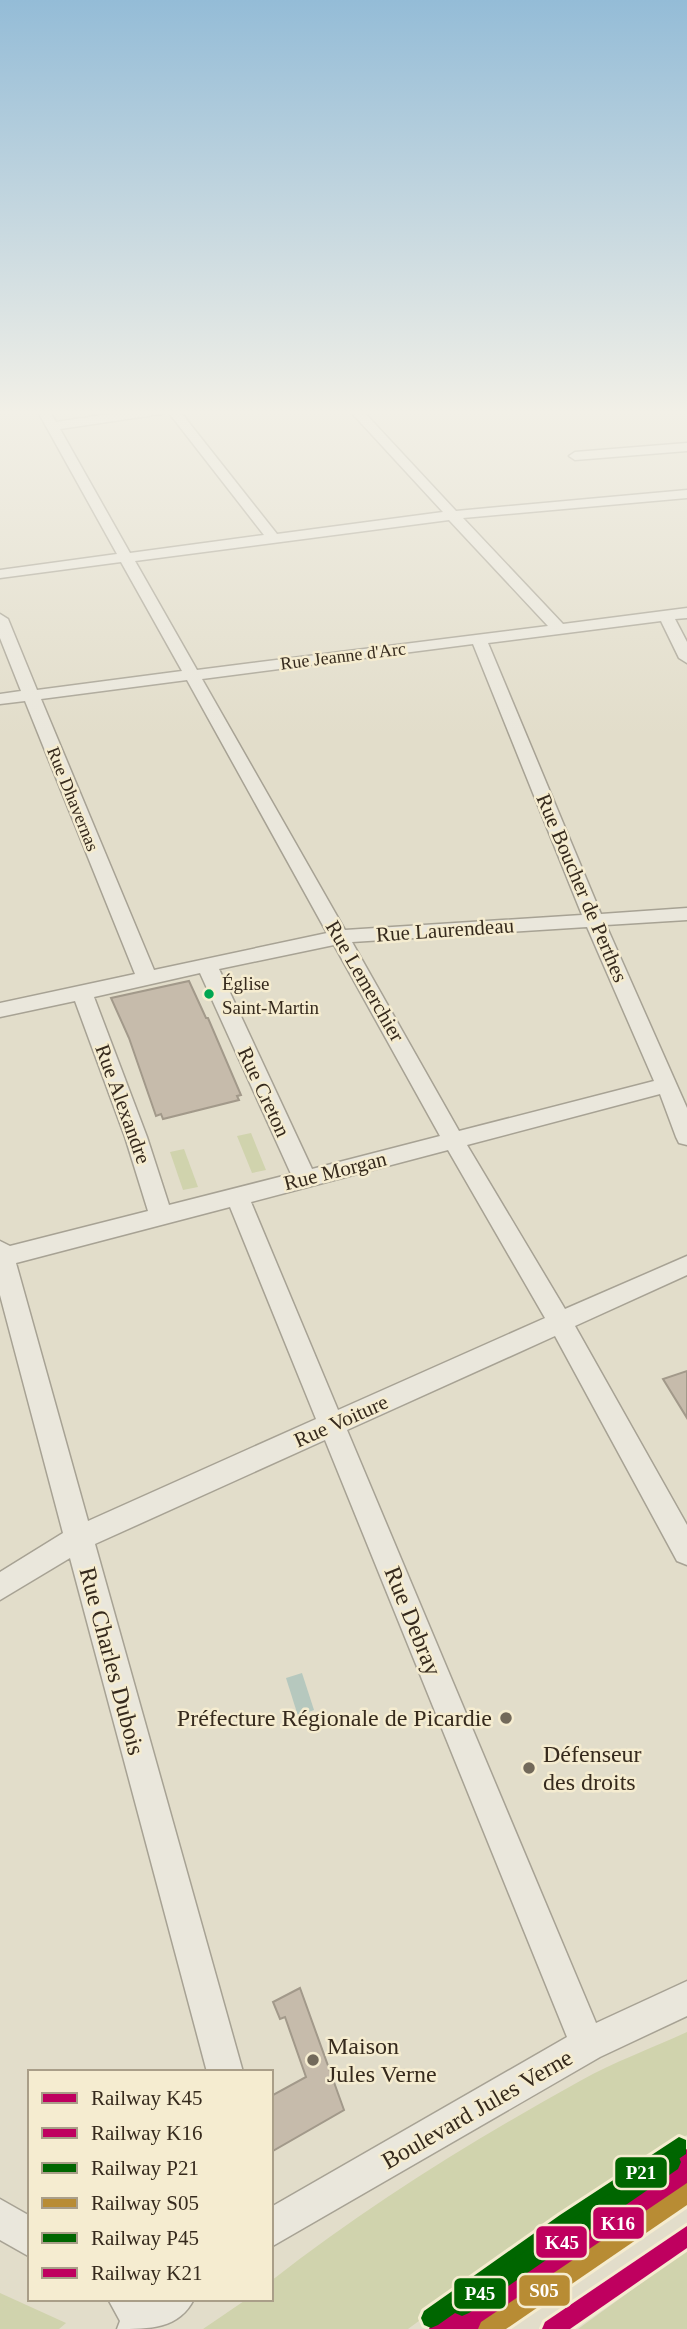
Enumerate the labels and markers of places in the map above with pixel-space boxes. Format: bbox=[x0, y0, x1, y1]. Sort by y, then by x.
place label: Église Saint-Martin bbox=[222, 973, 320, 1018]
marker: Église Saint-Martin bbox=[202, 987, 216, 1001]
place label: Préfecture Régionale de Picardie bbox=[177, 1705, 492, 1731]
marker: Préfecture Régionale de Picardie bbox=[498, 1710, 514, 1726]
place label: Défenseur des droits bbox=[543, 1741, 642, 1795]
marker: Défenseur des droits bbox=[521, 1760, 537, 1776]
place label: Maison Jules Verne bbox=[327, 2033, 437, 2087]
marker: Maison Jules Verne bbox=[305, 2052, 321, 2068]

